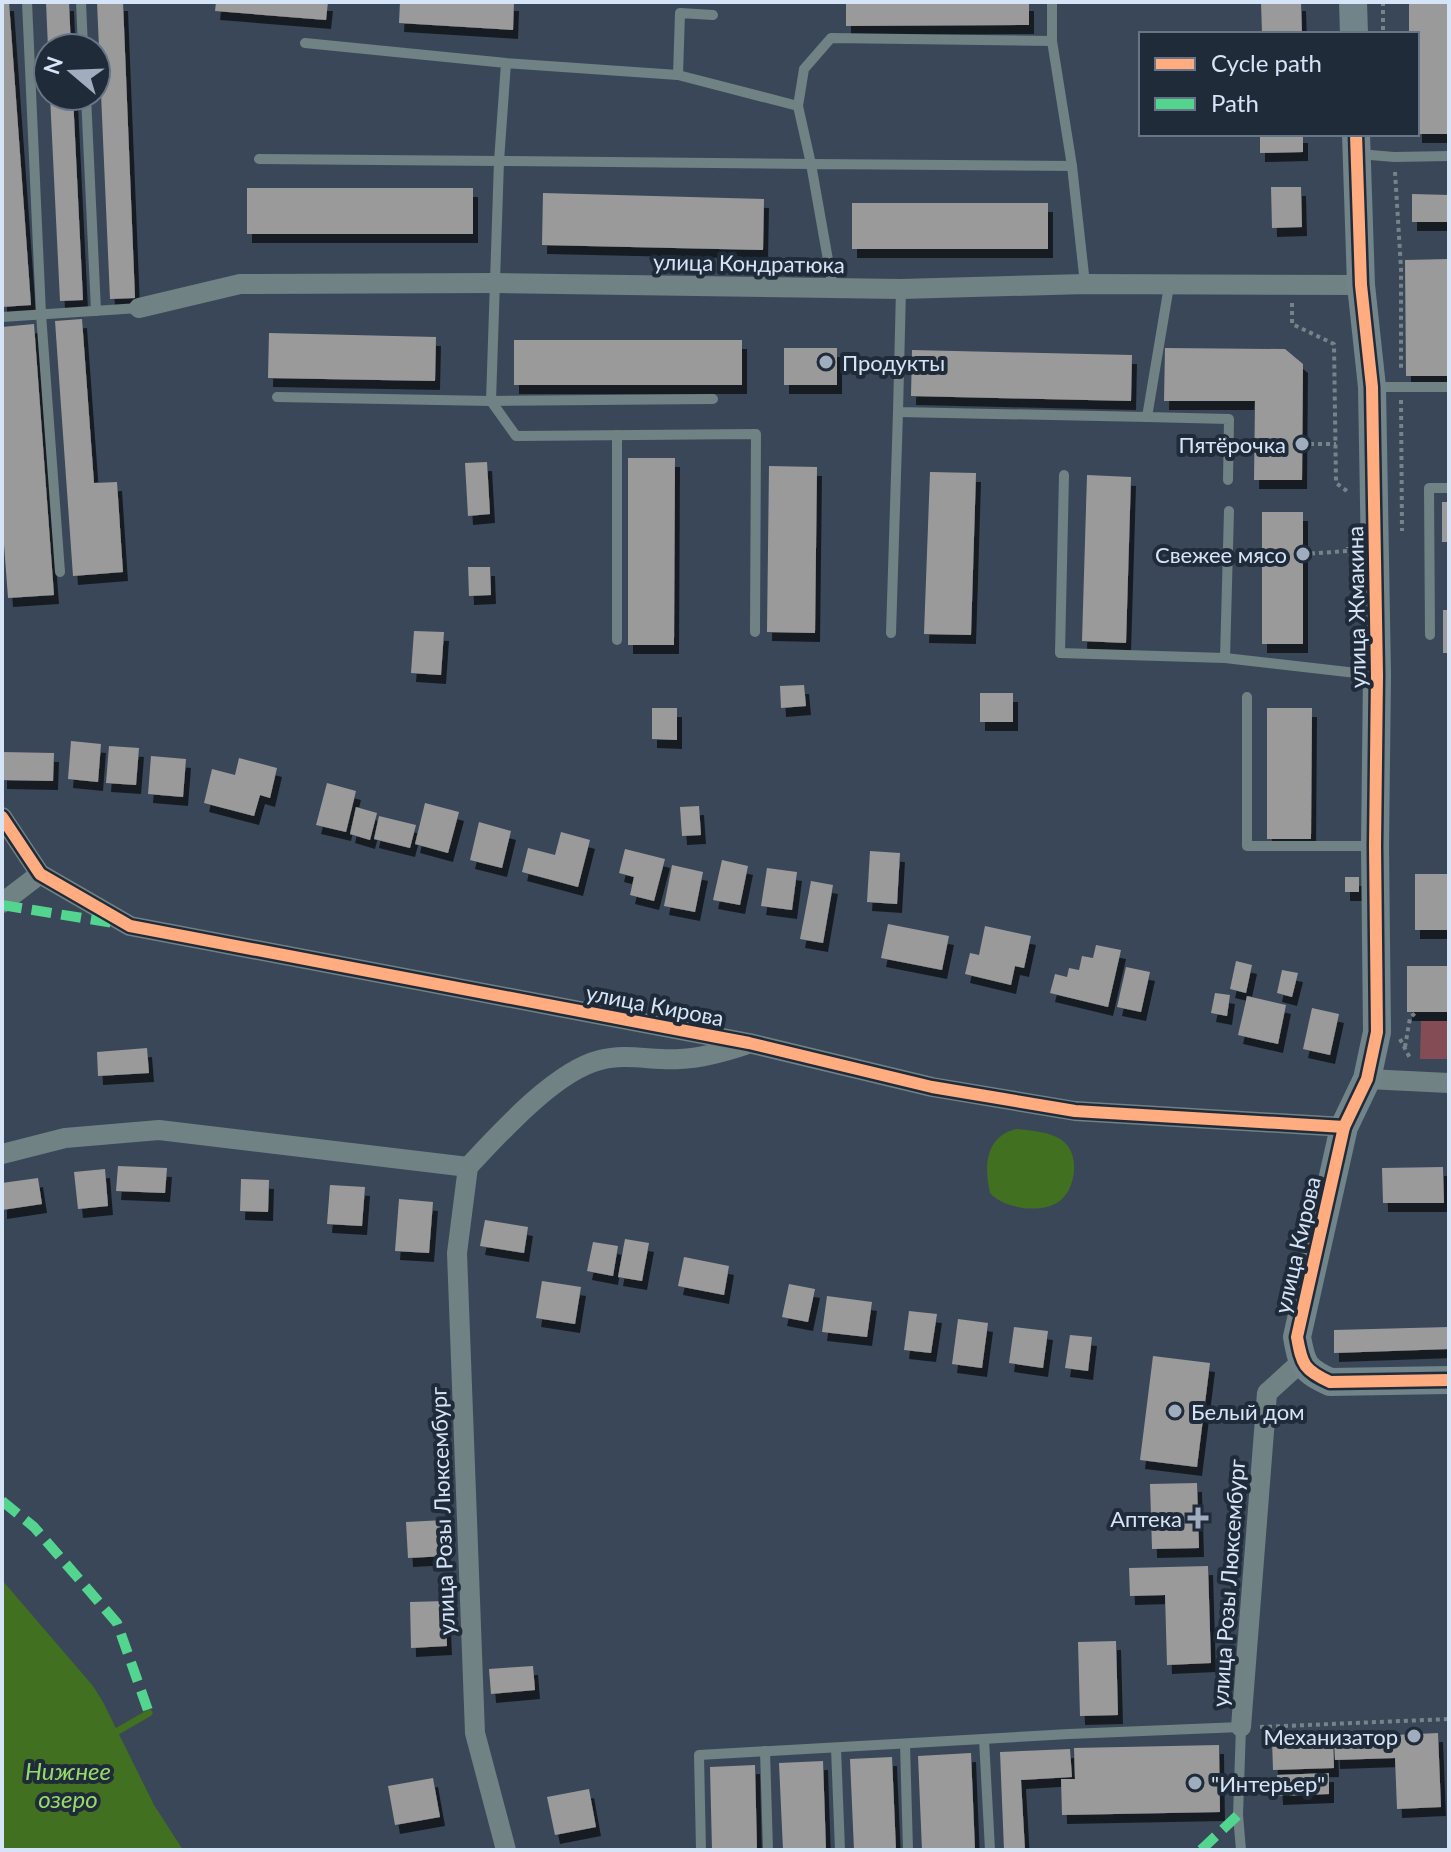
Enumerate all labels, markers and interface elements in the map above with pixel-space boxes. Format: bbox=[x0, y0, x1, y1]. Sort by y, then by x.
north arrow bbox=[32, 32, 112, 112]
legend bbox=[1139, 32, 1419, 136]
text: Cycle path bbox=[1211, 48, 1322, 77]
text: N bbox=[37, 53, 68, 78]
text: Path bbox=[1211, 88, 1259, 117]
street label: улица Кондратюка bbox=[653, 248, 845, 278]
place label: Продукты bbox=[842, 349, 945, 376]
marker: Продукты bbox=[817, 353, 835, 371]
place label: Пятёрочка bbox=[1179, 431, 1286, 458]
marker: Пятёрочка bbox=[1293, 435, 1311, 453]
street label: улица Жмакина bbox=[1341, 526, 1371, 688]
place label: Свежее мясо bbox=[1155, 541, 1287, 568]
marker: Свежее мясо bbox=[1294, 545, 1312, 563]
street label: улица Кирова bbox=[584, 978, 726, 1032]
street label: улица Кирова bbox=[1268, 1174, 1326, 1316]
street label: улица Розы Люксембург bbox=[424, 1386, 460, 1636]
place label: Белый дом bbox=[1191, 1398, 1305, 1425]
marker: Белый дом bbox=[1166, 1402, 1184, 1420]
street label: улица Розы Люксембург bbox=[1206, 1458, 1250, 1708]
place label: Аптека bbox=[1110, 1505, 1182, 1532]
marker: Аптека bbox=[1189, 1509, 1207, 1527]
place label: Механизатор bbox=[1264, 1723, 1398, 1750]
marker: Механизатор bbox=[1405, 1727, 1423, 1745]
water label: Нижнее озеро bbox=[25, 1756, 111, 1813]
place label: "Интерьер" bbox=[1211, 1770, 1325, 1797]
marker: "Интерьер" bbox=[1186, 1774, 1204, 1792]

